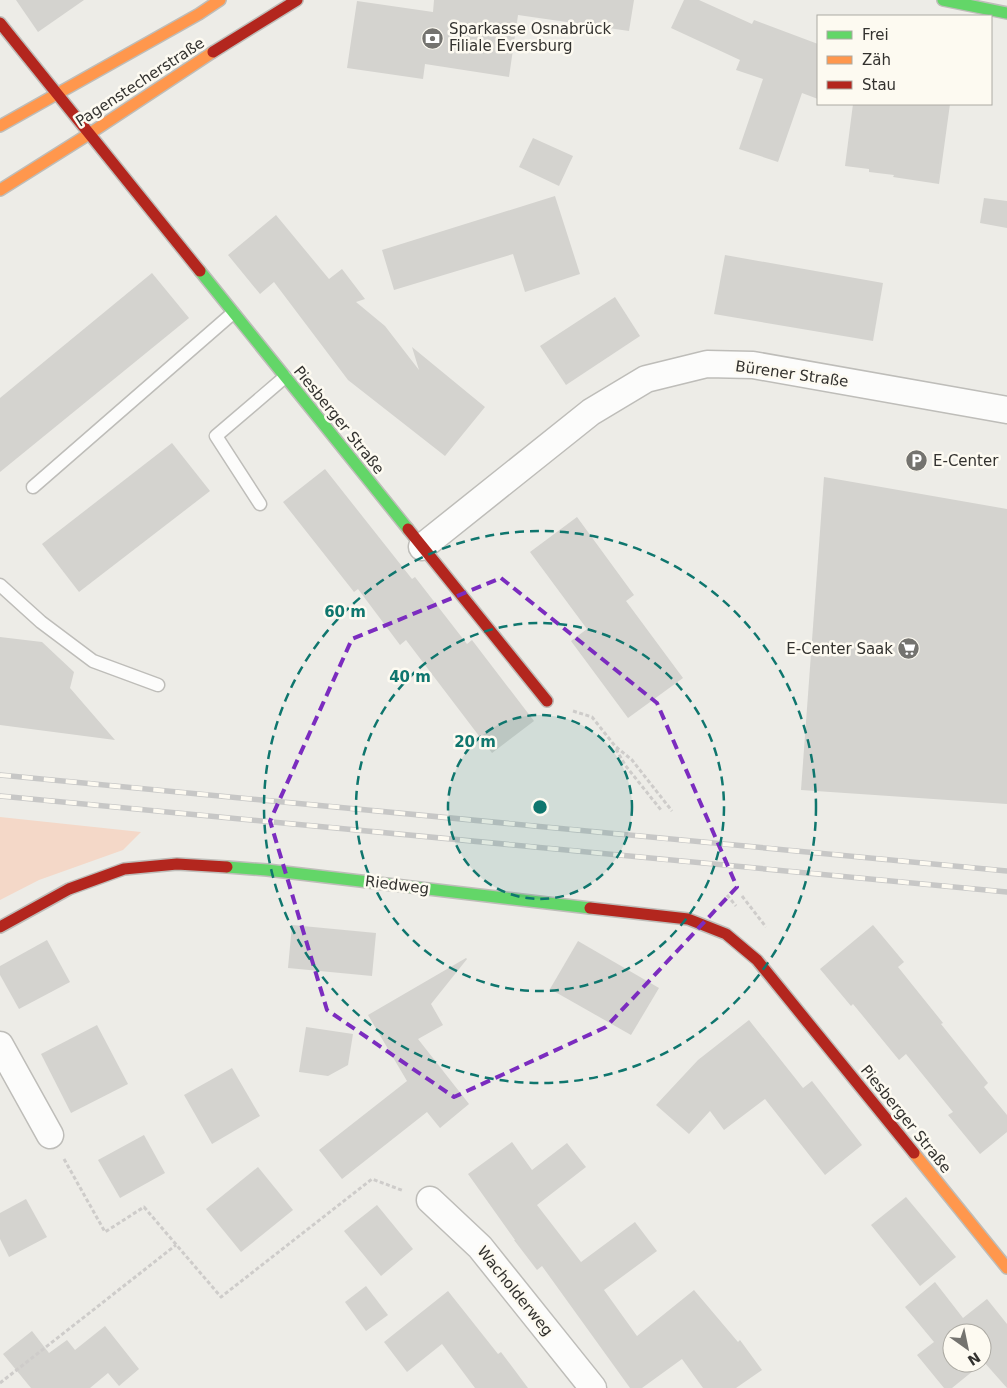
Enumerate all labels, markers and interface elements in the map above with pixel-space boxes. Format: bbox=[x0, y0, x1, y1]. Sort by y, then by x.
legend bbox=[817, 15, 992, 105]
place label: Sparkasse Osnabrück Filiale Eversburg bbox=[449, 20, 611, 55]
bank icon: Sparkasse Osnabrück Filiale Eversburg bbox=[421, 26, 445, 50]
text: Frei bbox=[862, 26, 889, 44]
street label: Pagenstecherstraße bbox=[72, 34, 208, 130]
text: Zäh bbox=[862, 51, 891, 69]
text: Stau bbox=[862, 76, 896, 94]
street label: Bürener Straße bbox=[734, 357, 850, 391]
street label: Piesberger Straße bbox=[290, 362, 388, 478]
parking icon: E-Center bbox=[905, 449, 929, 473]
place label: E-Center bbox=[933, 452, 999, 470]
text: 60 m bbox=[324, 603, 366, 621]
supermarket icon: E-Center Saak bbox=[897, 637, 921, 661]
place label: E-Center Saak bbox=[786, 640, 893, 658]
text: 40 m bbox=[389, 668, 431, 686]
text: 20 m bbox=[454, 733, 496, 751]
centre of rings bbox=[531, 798, 549, 816]
street label: Riedweg bbox=[364, 872, 430, 898]
street label: Piesberger Straße bbox=[857, 1061, 955, 1177]
street label: Wacholderweg bbox=[473, 1243, 557, 1339]
north arrow bbox=[942, 1323, 992, 1373]
text: N bbox=[965, 1349, 983, 1369]

